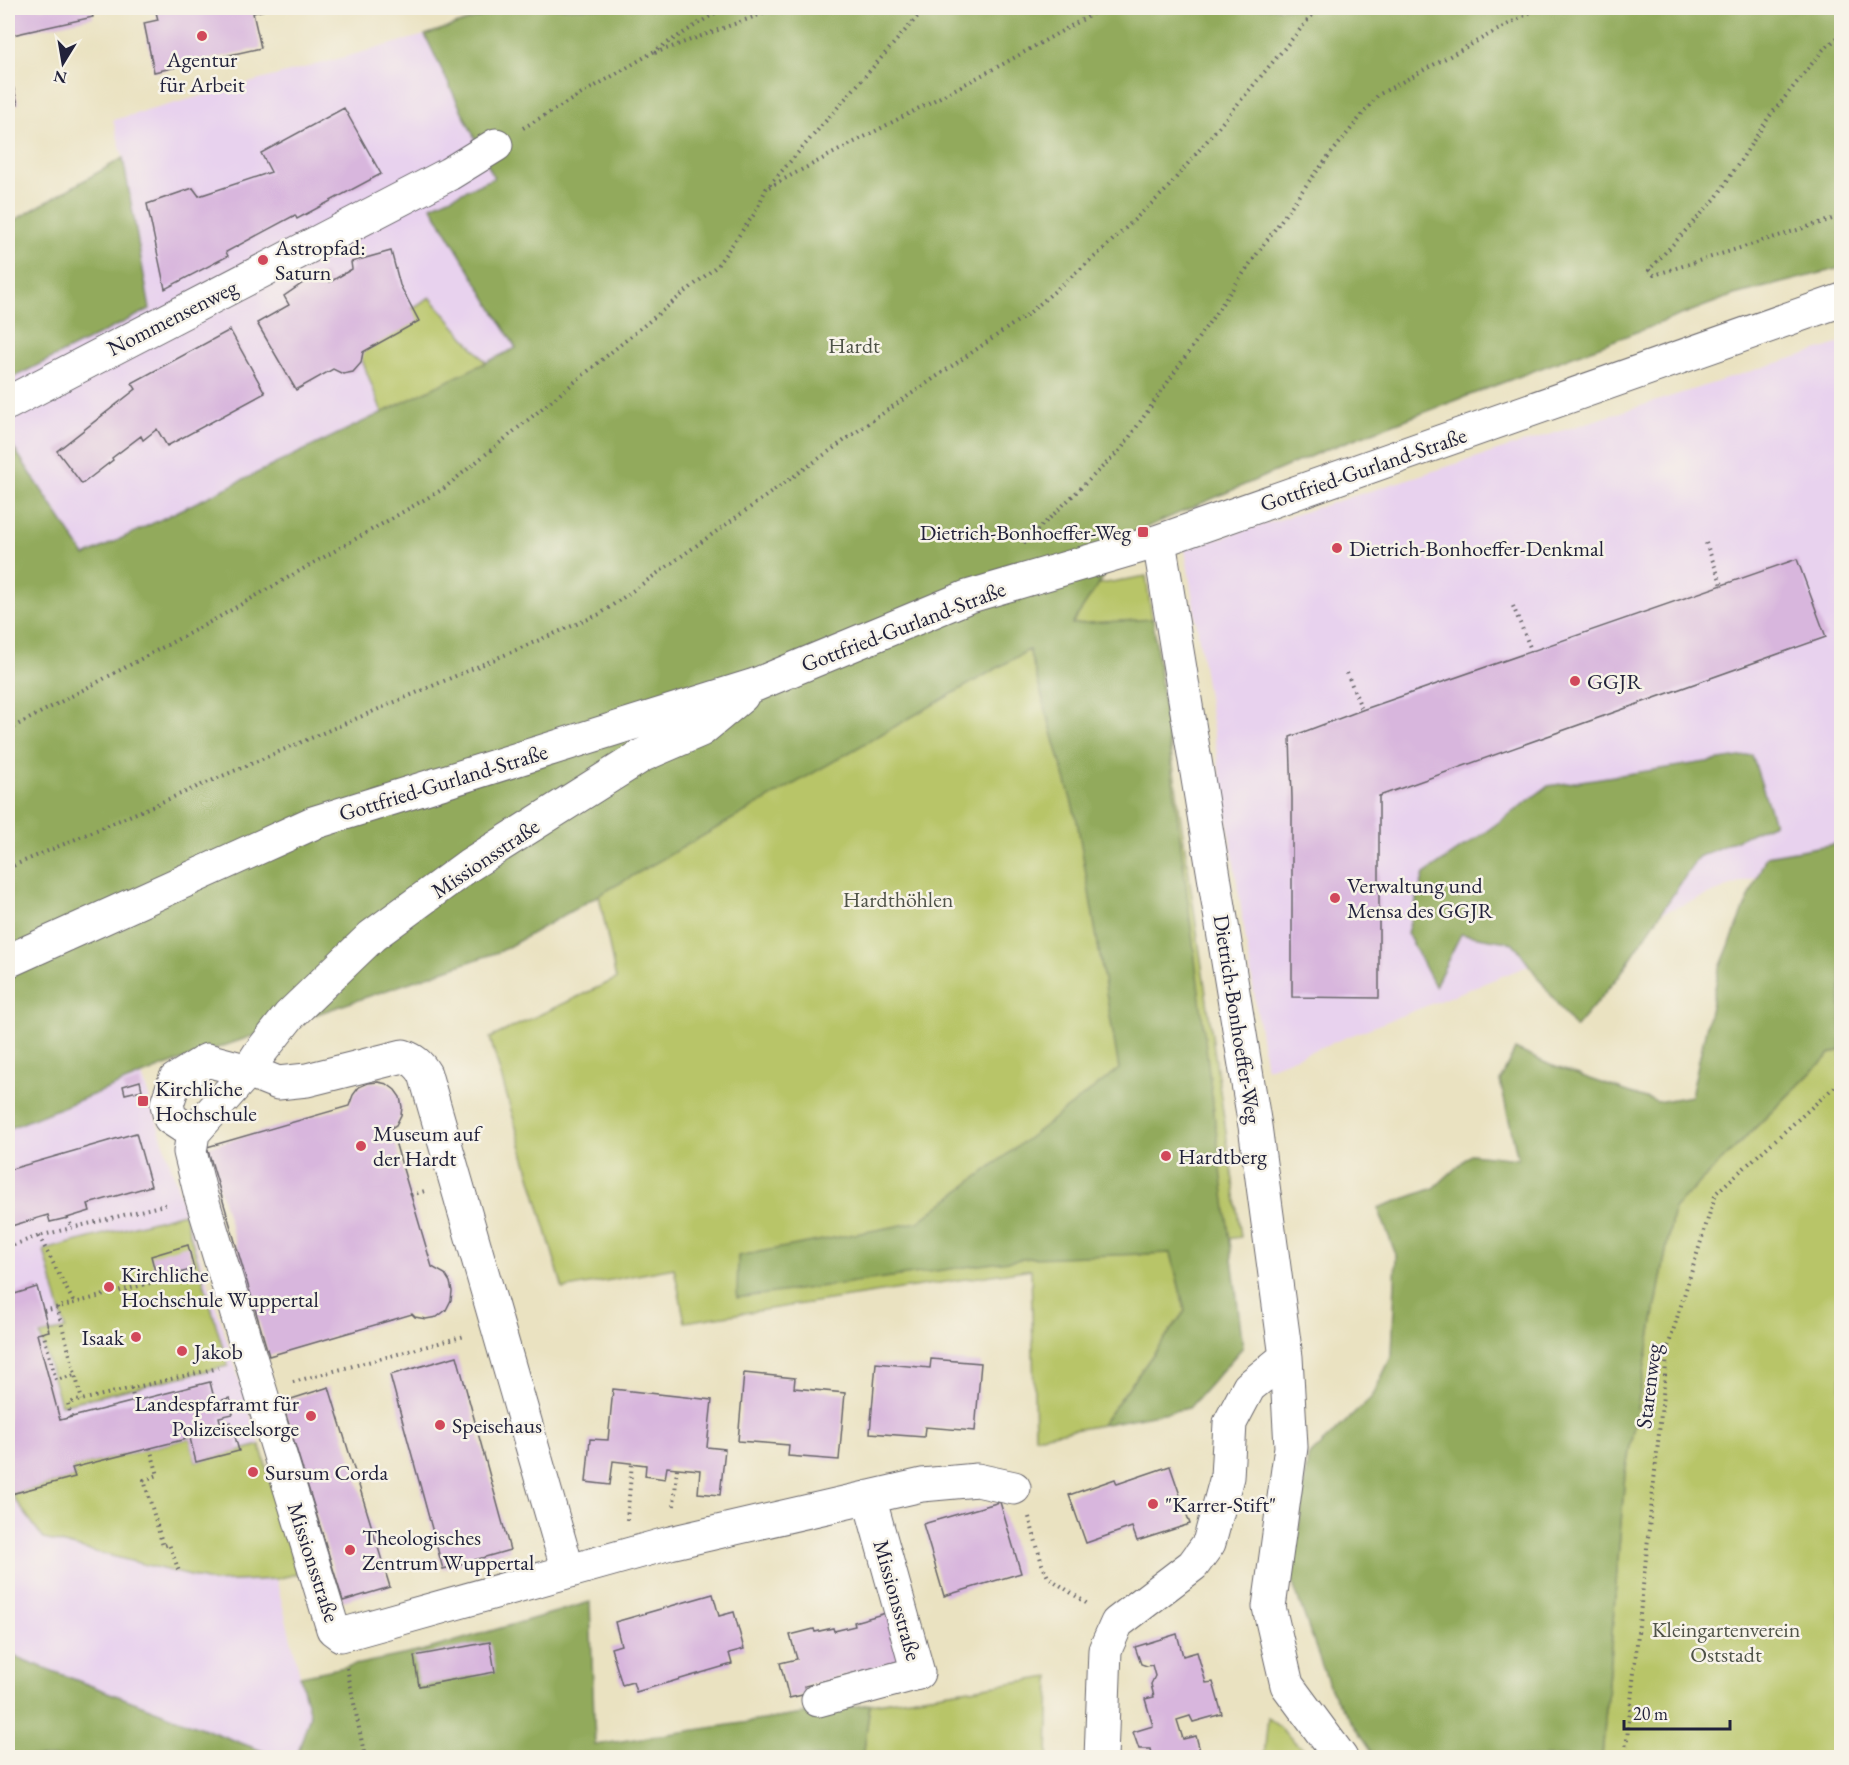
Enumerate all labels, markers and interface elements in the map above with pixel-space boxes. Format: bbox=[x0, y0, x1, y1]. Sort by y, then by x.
marker: Agentur für Arbeit bbox=[195, 29, 209, 43]
north arrow bbox=[33, 33, 93, 93]
place label: Agentur für Arbeit bbox=[159, 45, 245, 99]
text: N bbox=[52, 66, 69, 89]
place label: Astropfad: Saturn bbox=[274, 233, 366, 287]
marker: Astropfad: Saturn bbox=[256, 253, 270, 267]
street label: Nommensenweg bbox=[102, 272, 243, 363]
park label: Hardt bbox=[828, 331, 880, 360]
street label: Gottfried-Gurland-Straße bbox=[1256, 420, 1471, 518]
place label: Dietrich-Bonhoeffer-Weg bbox=[920, 518, 1131, 547]
marker: Dietrich-Bonhoeffer-Weg bbox=[1136, 525, 1150, 539]
place label: Dietrich-Bonhoeffer-Denkmal bbox=[1349, 534, 1604, 563]
marker: Dietrich-Bonhoeffer-Denkmal bbox=[1330, 541, 1344, 555]
street label: Gottfried-Gurland-Straße bbox=[797, 574, 1010, 679]
place label: GGJR bbox=[1587, 667, 1643, 696]
marker: GGJR bbox=[1568, 674, 1582, 688]
street label: Gottfried-Gurland-Straße bbox=[335, 737, 551, 828]
street label: Missionsstraße bbox=[426, 811, 545, 905]
place label: Verwaltung und Mensa des GGJR bbox=[1347, 871, 1494, 925]
park label: Hardthöhlen bbox=[843, 885, 954, 914]
marker: Verwaltung und Mensa des GGJR bbox=[1328, 891, 1342, 905]
street label: Dietrich-Bonhoeffer-Weg bbox=[1207, 912, 1268, 1126]
place label: Kirchliche Hochschule bbox=[155, 1074, 257, 1128]
marker: Kirchliche Hochschule bbox=[136, 1094, 150, 1108]
place label: Museum auf der Hardt bbox=[373, 1119, 484, 1173]
marker: Museum auf der Hardt bbox=[354, 1139, 368, 1153]
place label: Hardtberg bbox=[1178, 1142, 1267, 1171]
marker: Hardtberg bbox=[1159, 1149, 1173, 1163]
place label: Kirchliche Hochschule Wuppertal bbox=[121, 1260, 319, 1314]
marker: Kirchliche Hochschule Wuppertal bbox=[102, 1280, 116, 1294]
place label: Isaak bbox=[82, 1323, 125, 1352]
marker: Isaak bbox=[129, 1330, 143, 1344]
place label: Jakob bbox=[192, 1337, 243, 1366]
street label: Starenweg bbox=[1629, 1341, 1668, 1430]
marker: Jakob bbox=[175, 1344, 189, 1358]
place label: Landespfarramt für Polizeiseelsorge bbox=[134, 1389, 300, 1443]
marker: Landespfarramt für Polizeiseelsorge bbox=[304, 1409, 318, 1423]
place label: Speisehaus bbox=[452, 1411, 542, 1440]
marker: Speisehaus bbox=[433, 1418, 447, 1432]
place label: Sursum Corda bbox=[265, 1458, 388, 1487]
marker: Sursum Corda bbox=[246, 1465, 260, 1479]
place label: "Karrer-Stift" bbox=[1165, 1490, 1276, 1519]
marker: "Karrer-Stift" bbox=[1146, 1497, 1160, 1511]
street label: Missionsstraße bbox=[281, 1499, 347, 1626]
place label: Theologisches Zentrum Wuppertal bbox=[362, 1523, 534, 1577]
street label: Missionsstraße bbox=[866, 1536, 929, 1664]
marker: Theologisches Zentrum Wuppertal bbox=[343, 1543, 357, 1557]
park label: Kleingartenverein Oststadt bbox=[1652, 1615, 1801, 1669]
scale bar bbox=[1624, 1693, 1730, 1731]
text: 20 m bbox=[1633, 1702, 1668, 1725]

